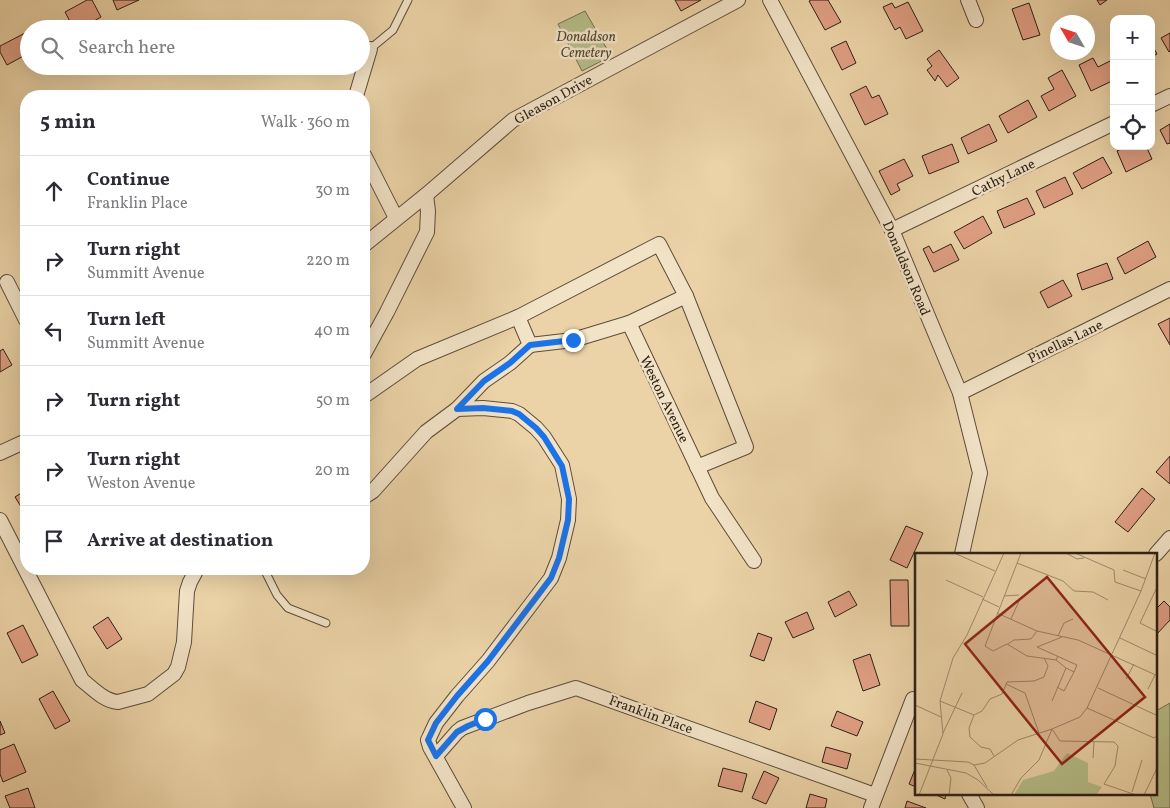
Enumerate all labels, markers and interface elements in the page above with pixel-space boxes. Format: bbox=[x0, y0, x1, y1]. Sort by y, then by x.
north arrow bbox=[1050, 15, 1095, 60]
map controls bbox=[1110, 15, 1155, 150]
button: + bbox=[1110, 15, 1155, 60]
search box bbox=[20, 20, 370, 75]
park label: Donaldson Cemetery bbox=[556, 28, 616, 63]
icon: search bbox=[38, 34, 66, 62]
text: Search here bbox=[78, 35, 175, 61]
button: − bbox=[1110, 60, 1155, 105]
street label: Gleason Drive bbox=[511, 71, 597, 130]
button: locate bbox=[1110, 105, 1155, 150]
text: 5 min bbox=[40, 108, 96, 137]
text: Walk · 360 m bbox=[261, 112, 350, 134]
street label: Cathy Lane bbox=[969, 155, 1039, 202]
text: Continue bbox=[87, 167, 170, 193]
icon: ahead bbox=[40, 177, 68, 205]
text: 30 m bbox=[315, 180, 350, 202]
text: Franklin Place bbox=[87, 193, 188, 215]
street label: Donaldson Road bbox=[877, 218, 934, 319]
text: Turn right bbox=[87, 237, 180, 263]
icon: right bbox=[40, 247, 68, 275]
text: 220 m bbox=[306, 250, 350, 272]
text: Summitt Avenue bbox=[87, 263, 205, 285]
text: Turn left bbox=[87, 307, 166, 333]
street label: Pinellas Lane bbox=[1025, 316, 1107, 369]
icon: left bbox=[40, 317, 68, 345]
text: 40 m bbox=[314, 320, 350, 342]
route end bbox=[562, 329, 585, 352]
text: Summitt Avenue bbox=[87, 333, 205, 355]
street label: Weston Avenue bbox=[634, 353, 693, 447]
icon: right bbox=[40, 387, 68, 415]
text: Turn right bbox=[87, 388, 180, 414]
text: 50 m bbox=[316, 390, 350, 412]
text: Turn right bbox=[87, 447, 180, 473]
icon: right bbox=[40, 457, 68, 485]
text: 20 m bbox=[315, 460, 350, 482]
text: Weston Avenue bbox=[87, 473, 195, 495]
icon: arrive bbox=[40, 527, 68, 555]
text: Arrive at destination bbox=[87, 528, 273, 554]
inset map bbox=[915, 553, 1158, 796]
street label: Franklin Place bbox=[606, 691, 695, 740]
route start bbox=[474, 708, 497, 731]

